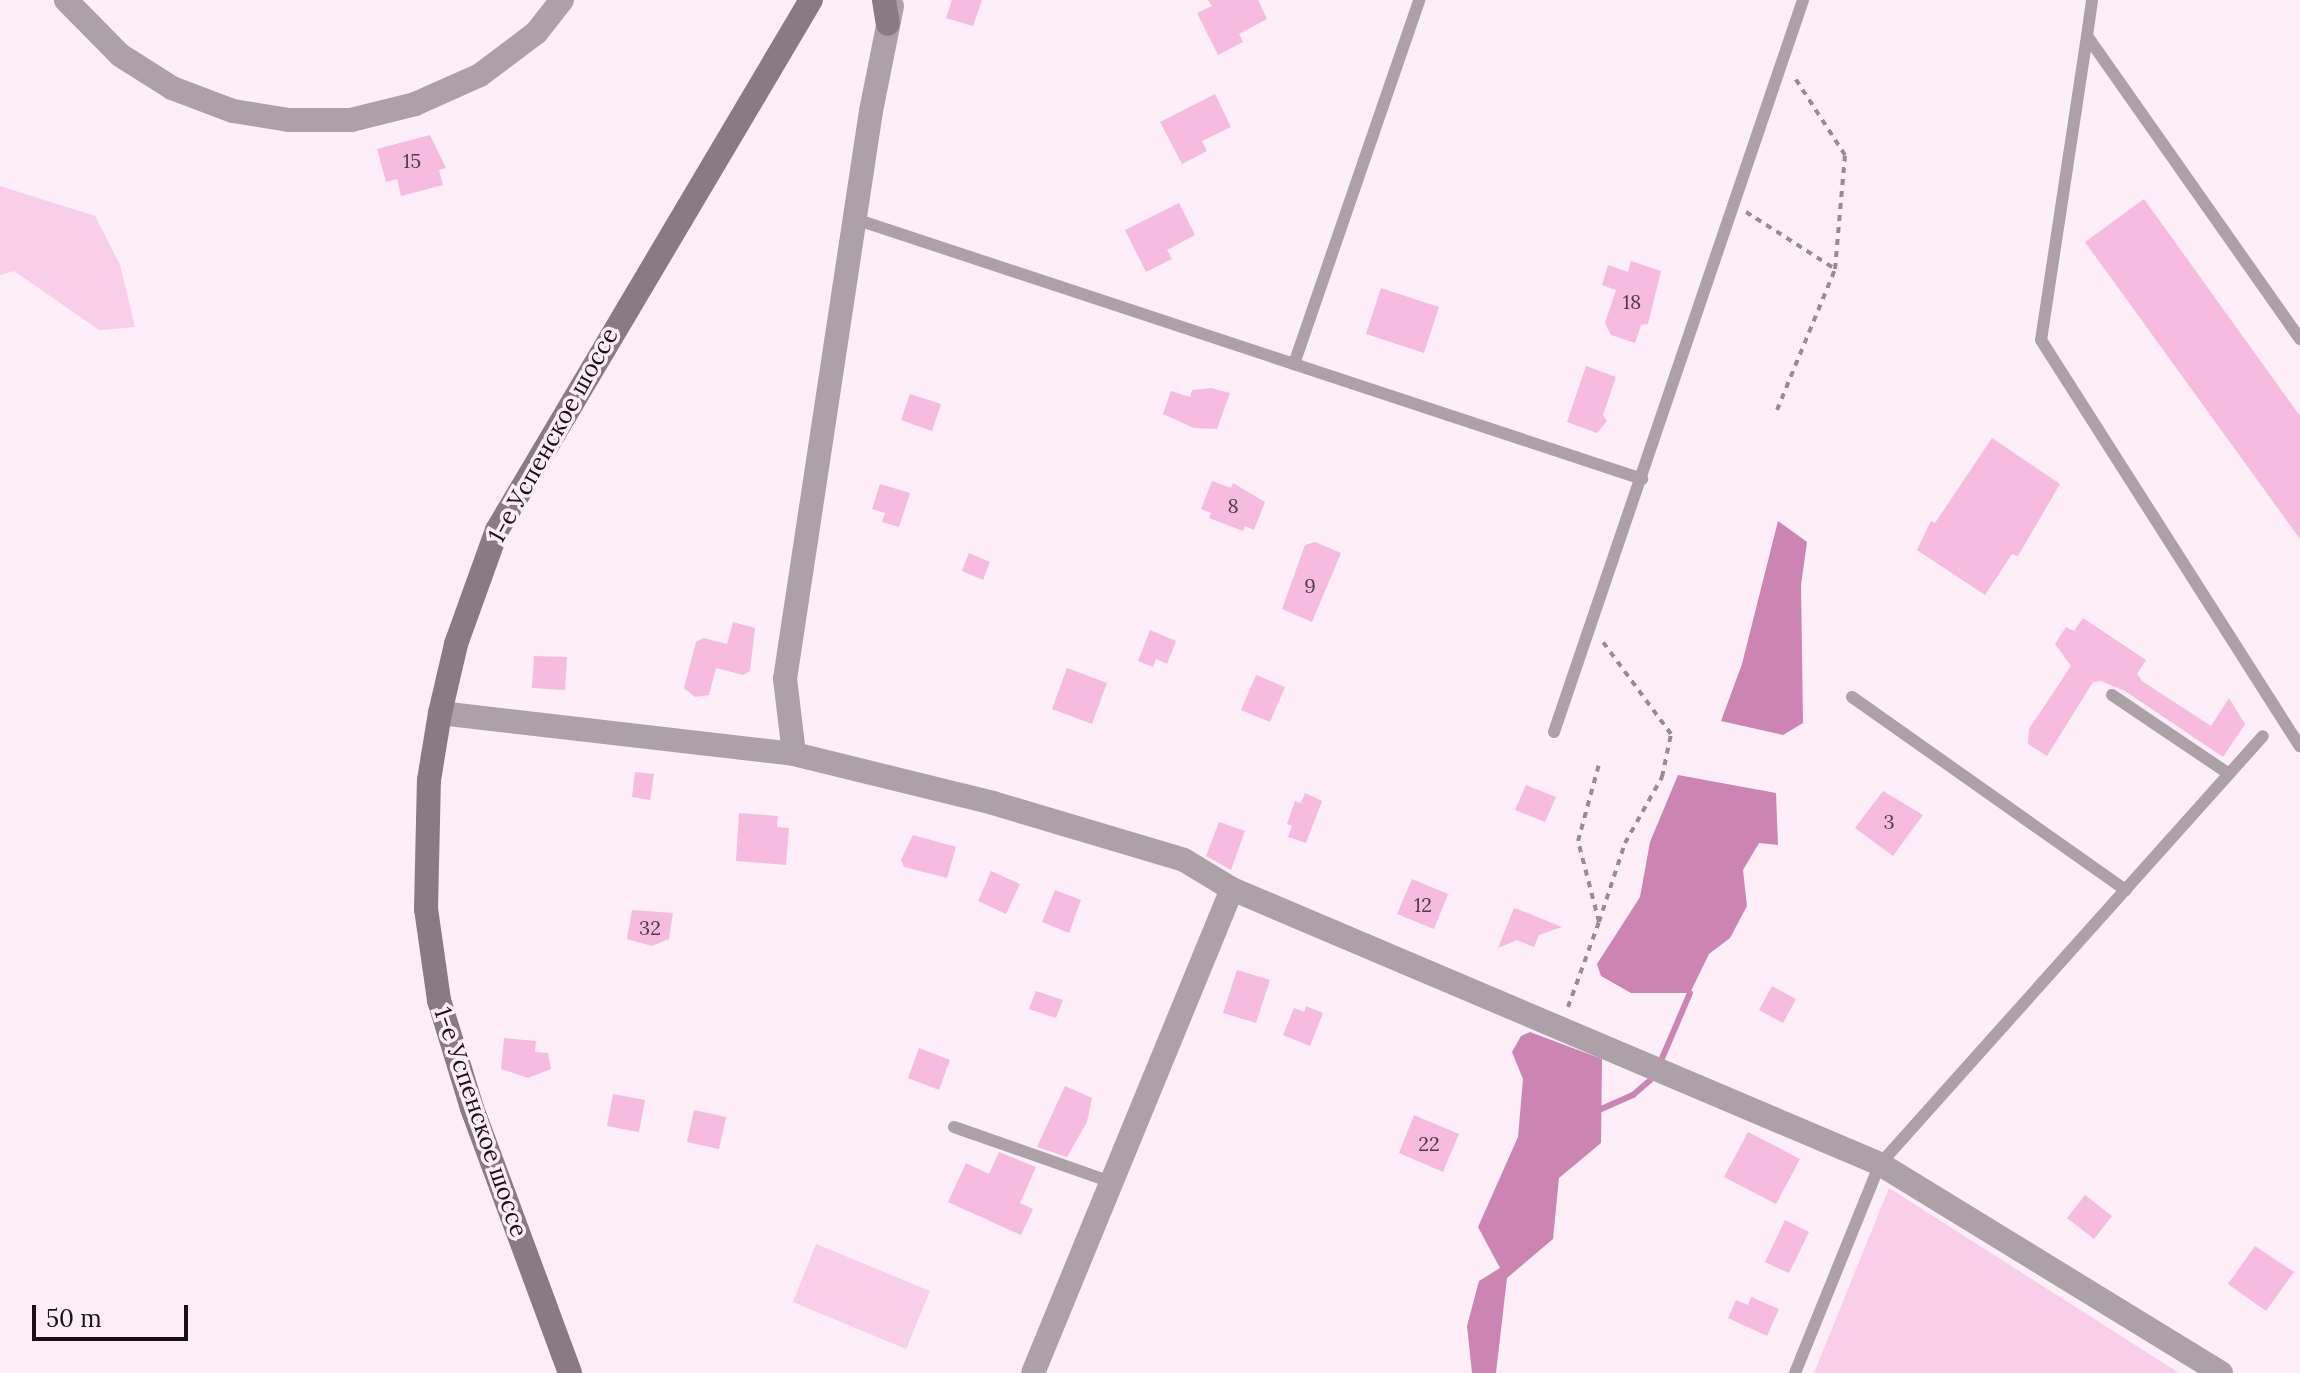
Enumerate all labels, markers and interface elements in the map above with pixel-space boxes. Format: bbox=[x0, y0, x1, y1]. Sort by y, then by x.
house number: 15 bbox=[403, 148, 421, 172]
house number: 18 bbox=[1623, 289, 1641, 313]
street label: 1-е Успенское шоссе bbox=[482, 323, 624, 547]
house number: 8 bbox=[1227, 493, 1239, 517]
house number: 9 bbox=[1304, 573, 1316, 597]
house number: 3 bbox=[1883, 809, 1895, 833]
house number: 12 bbox=[1414, 892, 1432, 916]
house number: 32 bbox=[639, 915, 661, 939]
street label: 1-е Успенское шоссе bbox=[428, 1004, 534, 1240]
house number: 22 bbox=[1418, 1131, 1440, 1155]
scale bar bbox=[36, 1289, 192, 1339]
text: 50 m bbox=[46, 1303, 102, 1334]

